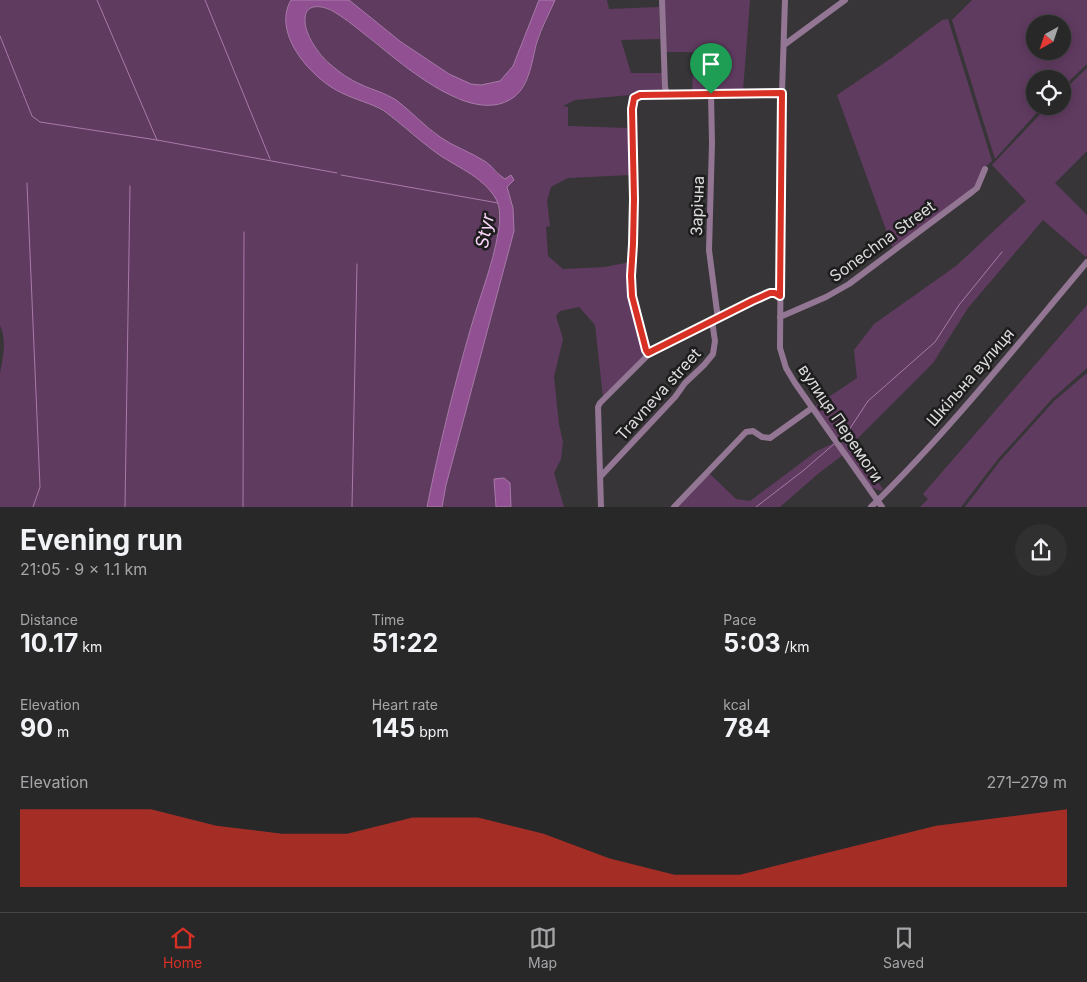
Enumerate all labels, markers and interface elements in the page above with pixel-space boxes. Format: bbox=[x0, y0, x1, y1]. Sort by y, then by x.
north arrow bbox=[1026, 15, 1071, 60]
map controls bbox=[1026, 15, 1071, 115]
pin bbox=[690, 43, 732, 94]
icon: arrive bbox=[697, 50, 725, 78]
button: locate bbox=[1026, 70, 1071, 115]
street label: Зарічна bbox=[686, 176, 708, 236]
street label: Sonechna Street bbox=[825, 196, 939, 286]
water label: Styr bbox=[471, 211, 498, 250]
street label: Шкільна вулиця bbox=[922, 324, 1018, 430]
street label: Travneva street bbox=[611, 344, 705, 444]
street label: вулиця Перемоги bbox=[794, 360, 888, 486]
text: Evening run bbox=[20, 523, 183, 557]
button: share bbox=[1015, 524, 1067, 576]
text: 21:05 · 9 × 1.1 km bbox=[20, 559, 147, 579]
text: Distance bbox=[20, 611, 78, 628]
text: Time bbox=[372, 611, 405, 628]
text: Pace bbox=[723, 611, 756, 628]
text: 10.17 bbox=[20, 628, 78, 658]
text: 51:22 bbox=[372, 628, 438, 658]
text: 5:03 bbox=[723, 628, 781, 658]
text: km bbox=[78, 638, 102, 655]
text: /km bbox=[781, 638, 810, 655]
text: Elevation bbox=[20, 696, 80, 713]
text: Heart rate bbox=[372, 696, 438, 713]
text: kcal bbox=[723, 696, 750, 713]
text: 90 bbox=[20, 713, 53, 743]
text: 145 bbox=[372, 713, 415, 743]
text: 784 bbox=[723, 713, 771, 743]
text: m bbox=[53, 723, 69, 740]
text: bpm bbox=[415, 723, 449, 740]
text: Elevation bbox=[20, 772, 89, 792]
text: 271–279 m bbox=[987, 772, 1067, 792]
tab: Home bbox=[163, 924, 202, 971]
tab: Map bbox=[528, 924, 557, 971]
tab: Saved bbox=[883, 924, 924, 971]

